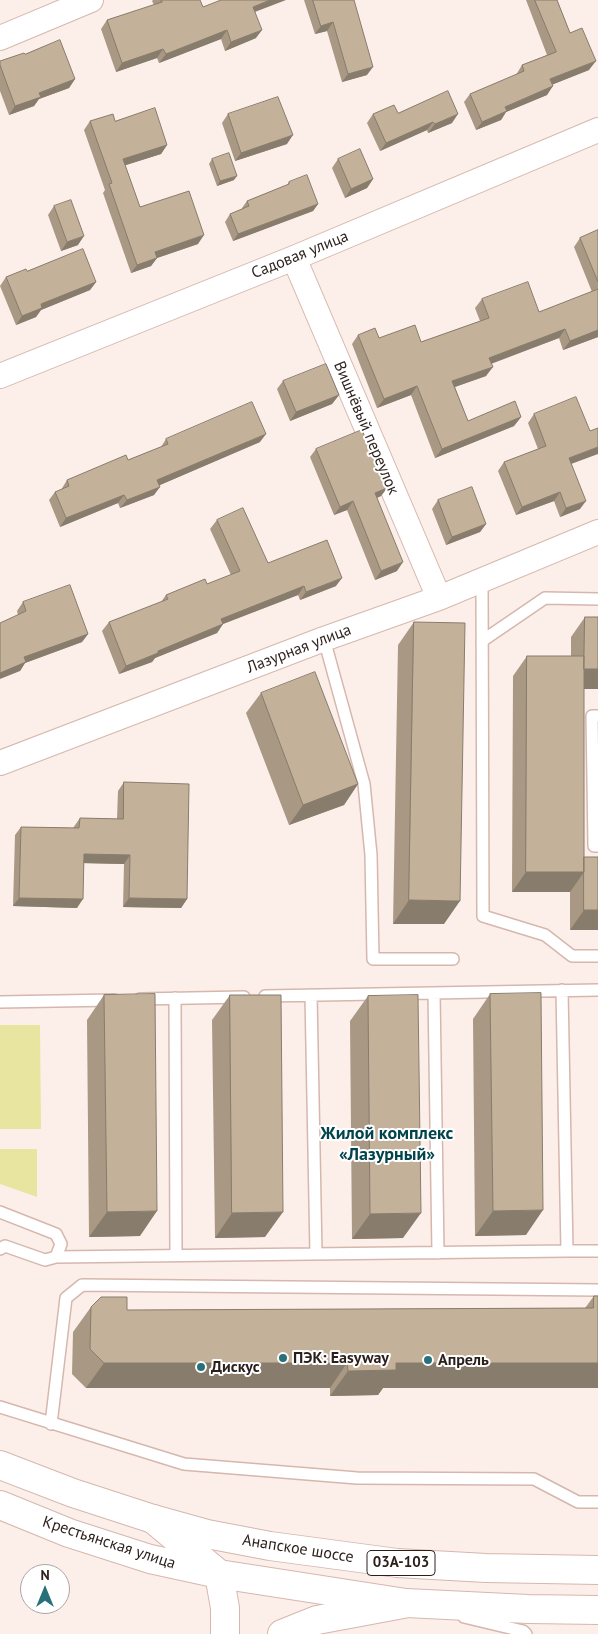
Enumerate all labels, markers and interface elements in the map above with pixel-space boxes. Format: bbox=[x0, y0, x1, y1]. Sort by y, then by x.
street label: Садовая улица bbox=[249, 227, 351, 283]
street label: Вишнёвый переулок bbox=[329, 358, 403, 498]
street label: Лазурная улица bbox=[244, 620, 354, 678]
district label: Жилой комплекс «Лазурный» bbox=[321, 1123, 453, 1166]
place label: ПЭК: Easyway bbox=[293, 1348, 389, 1368]
place label: Апрель bbox=[438, 1350, 489, 1370]
marker: ПЭК: Easyway bbox=[277, 1352, 289, 1364]
marker: Апрель bbox=[422, 1354, 434, 1366]
place label: Дискус bbox=[211, 1357, 260, 1377]
marker: Дискус bbox=[195, 1361, 207, 1373]
street label: Крестьянская улица bbox=[40, 1512, 178, 1574]
street label: Анапское шоссе bbox=[241, 1531, 355, 1567]
road number: 03А-103 bbox=[367, 1550, 435, 1576]
north arrow bbox=[20, 1564, 70, 1614]
text: N bbox=[40, 1566, 50, 1584]

